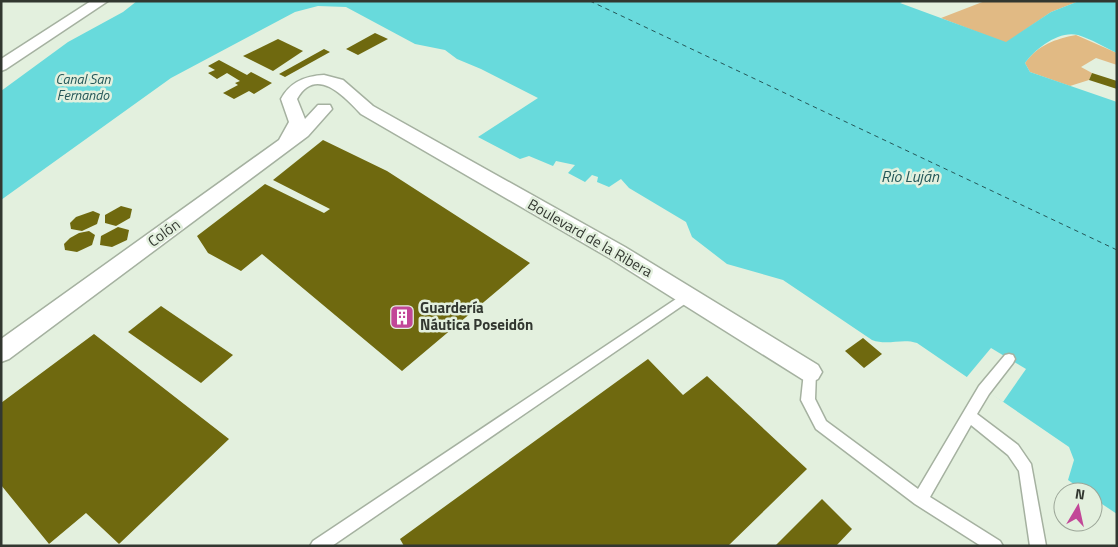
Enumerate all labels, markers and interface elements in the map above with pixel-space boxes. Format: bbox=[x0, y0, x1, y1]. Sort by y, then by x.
water label: Canal San Fernando bbox=[56, 68, 111, 105]
water label: Río Luján bbox=[881, 164, 940, 188]
street label: Boulevard de la Ribera bbox=[524, 192, 657, 283]
street label: Colón bbox=[143, 213, 185, 252]
place label: Guardería Náutica Poseidón bbox=[420, 296, 533, 336]
building icon: Guardería Náutica Poseidón bbox=[389, 304, 415, 330]
north arrow bbox=[1053, 482, 1103, 532]
text: N bbox=[1074, 483, 1087, 505]

